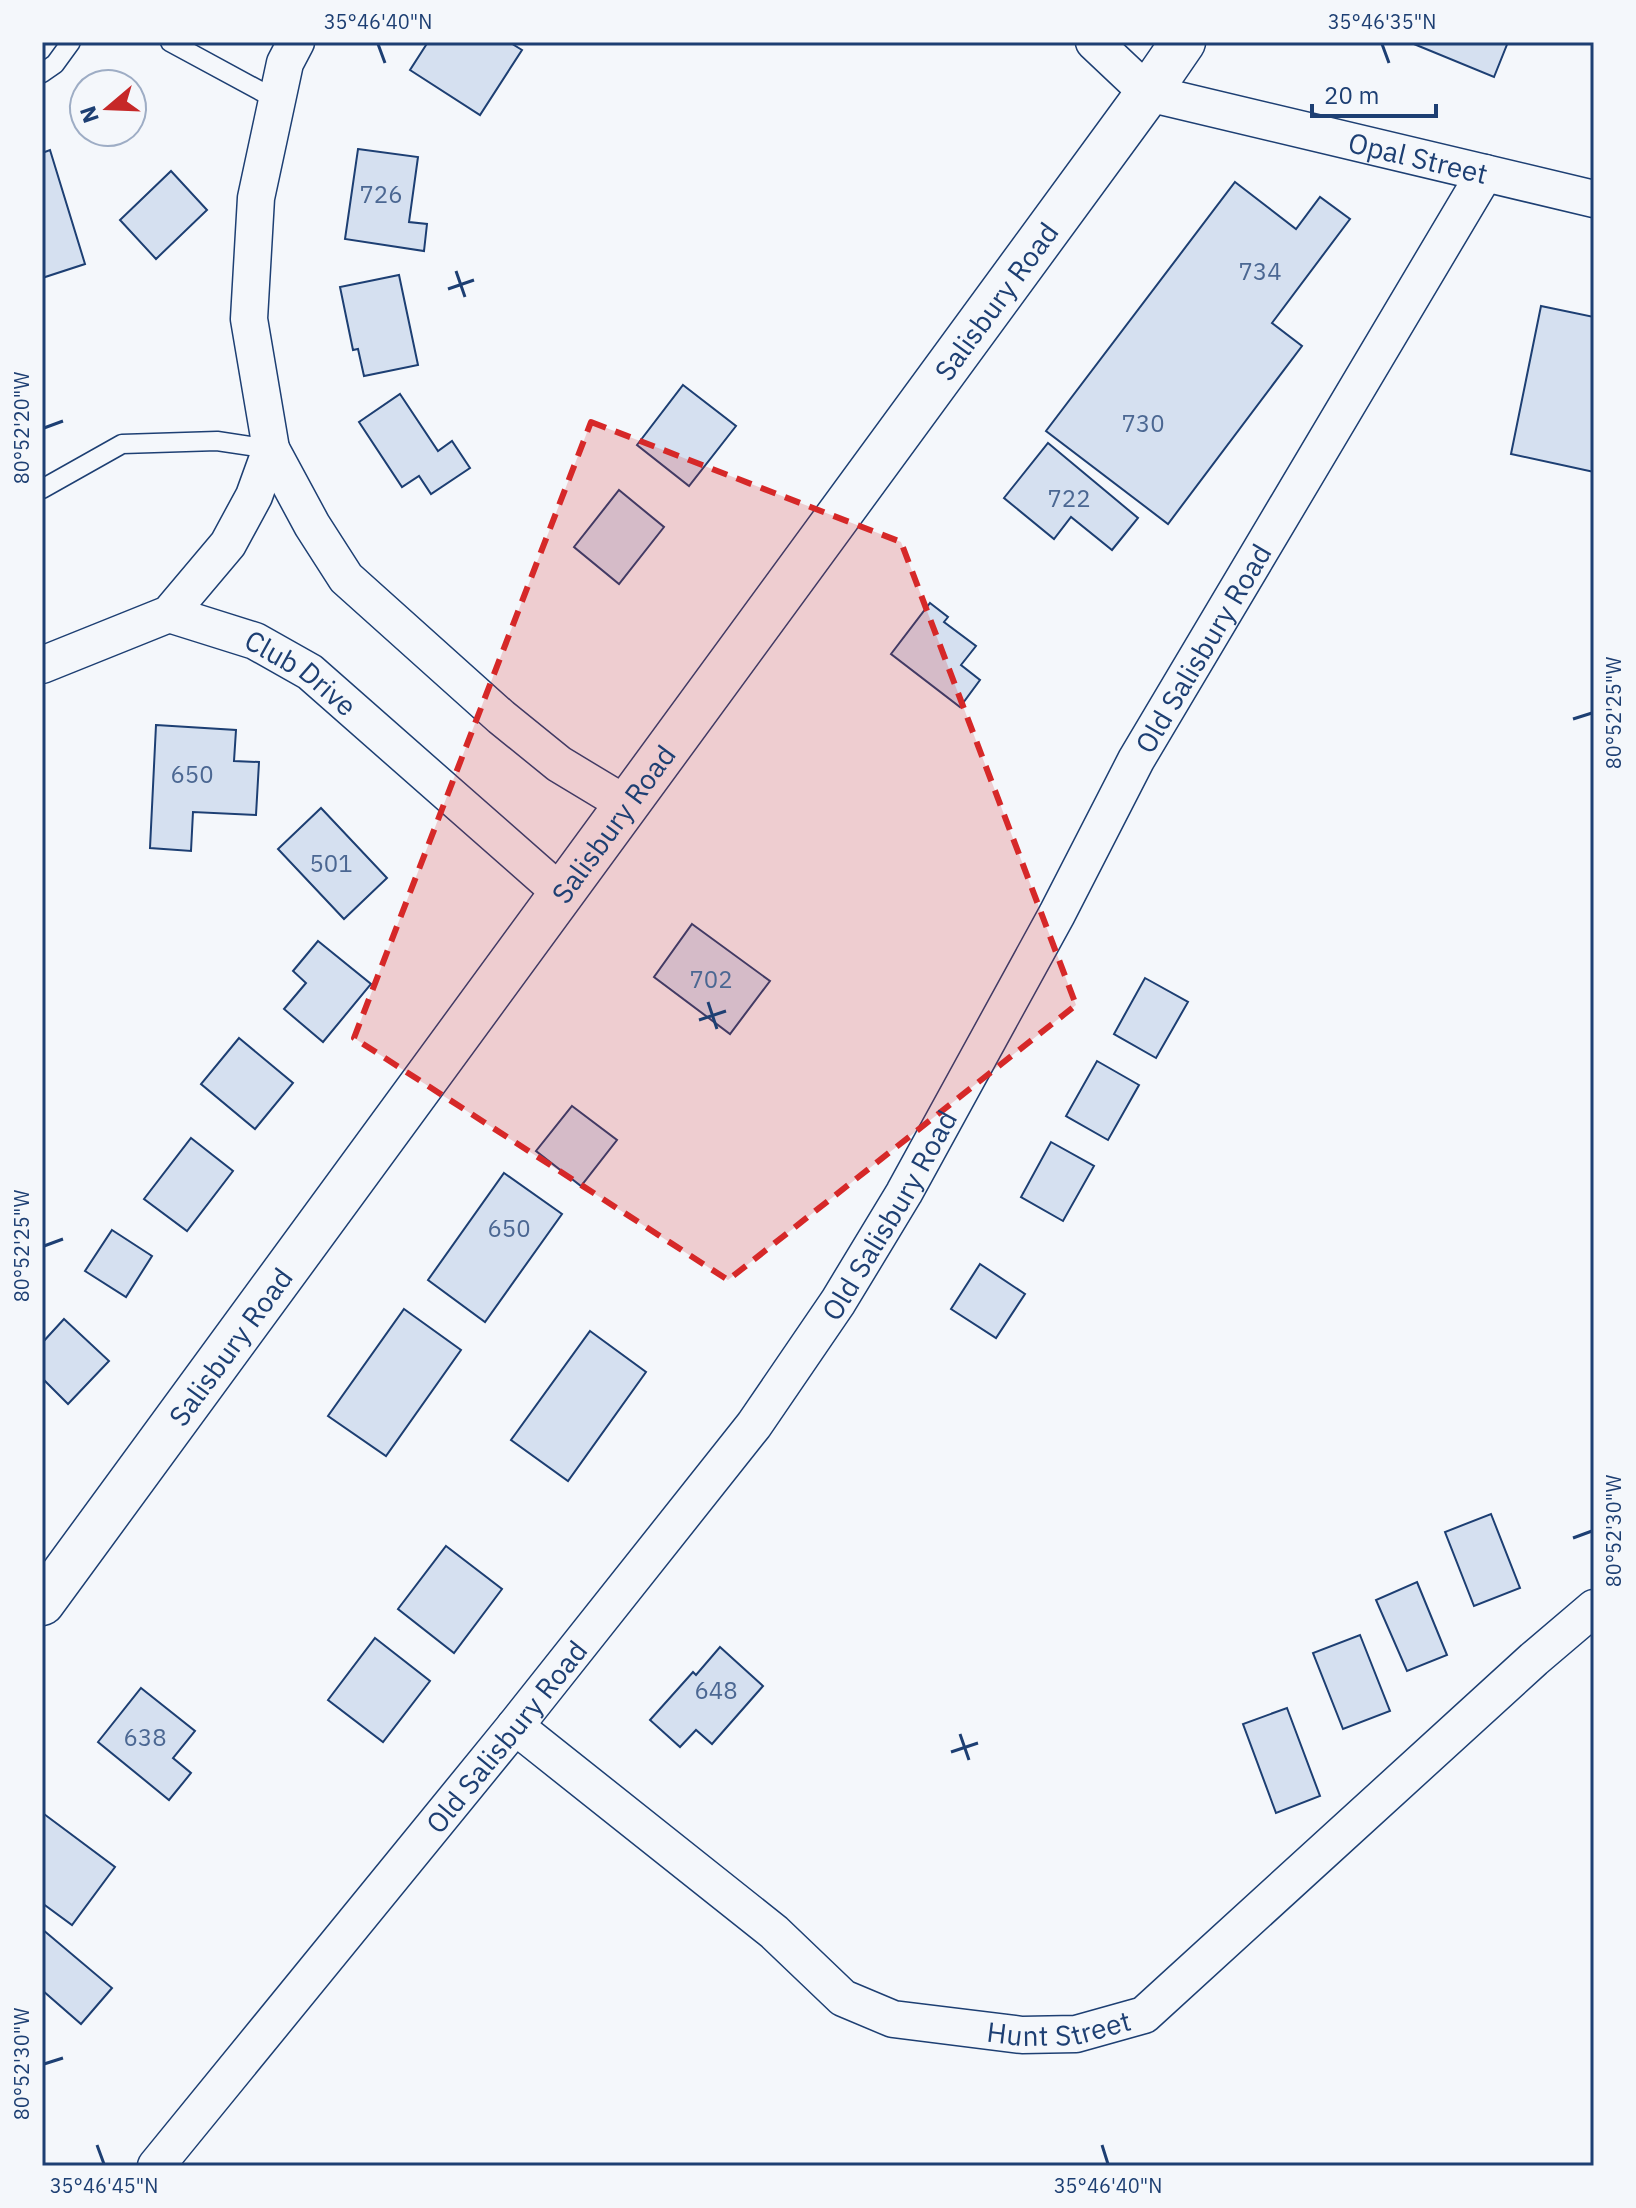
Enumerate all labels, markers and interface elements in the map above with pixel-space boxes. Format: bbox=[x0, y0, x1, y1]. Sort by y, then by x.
text: 35°46'40"N bbox=[324, 8, 432, 35]
text: 35°46'35"N bbox=[1328, 8, 1436, 35]
north arrow bbox=[68, 68, 148, 148]
scale bar bbox=[1312, 68, 1436, 118]
text: 20 m bbox=[1324, 79, 1379, 111]
text: N bbox=[72, 102, 105, 127]
street label: Opal Street bbox=[1345, 123, 1492, 192]
house number: 726 bbox=[359, 178, 403, 210]
street label: Salisbury Road bbox=[925, 214, 1066, 387]
house number: 734 bbox=[1238, 255, 1282, 287]
text: 80°52'20"W bbox=[8, 371, 35, 484]
house number: 730 bbox=[1121, 407, 1165, 439]
house number: 722 bbox=[1047, 482, 1091, 514]
street label: Old Salisbury Road bbox=[1126, 537, 1279, 760]
street label: Club Drive bbox=[238, 621, 365, 724]
text: 80°52'25"W bbox=[1600, 656, 1627, 769]
street label: Salisbury Road bbox=[543, 737, 683, 910]
house number: 650 bbox=[170, 758, 214, 790]
house number: 501 bbox=[309, 847, 353, 879]
house number: 702 bbox=[689, 963, 733, 995]
street label: Old Salisbury Road bbox=[813, 1103, 965, 1327]
text: 80°52'25"W bbox=[8, 1189, 35, 1302]
house number: 650 bbox=[487, 1212, 531, 1244]
street label: Salisbury Road bbox=[160, 1260, 300, 1433]
text: 80°52'30"W bbox=[1600, 1474, 1627, 1587]
street label: Old Salisbury Road bbox=[417, 1632, 595, 1840]
house number: 648 bbox=[694, 1674, 738, 1706]
house number: 638 bbox=[123, 1721, 167, 1753]
street label: Hunt Street bbox=[985, 2001, 1135, 2053]
text: 80°52'30"W bbox=[8, 2007, 35, 2120]
text: 35°46'45"N bbox=[50, 2172, 158, 2199]
text: 35°46'40"N bbox=[1054, 2172, 1162, 2199]

